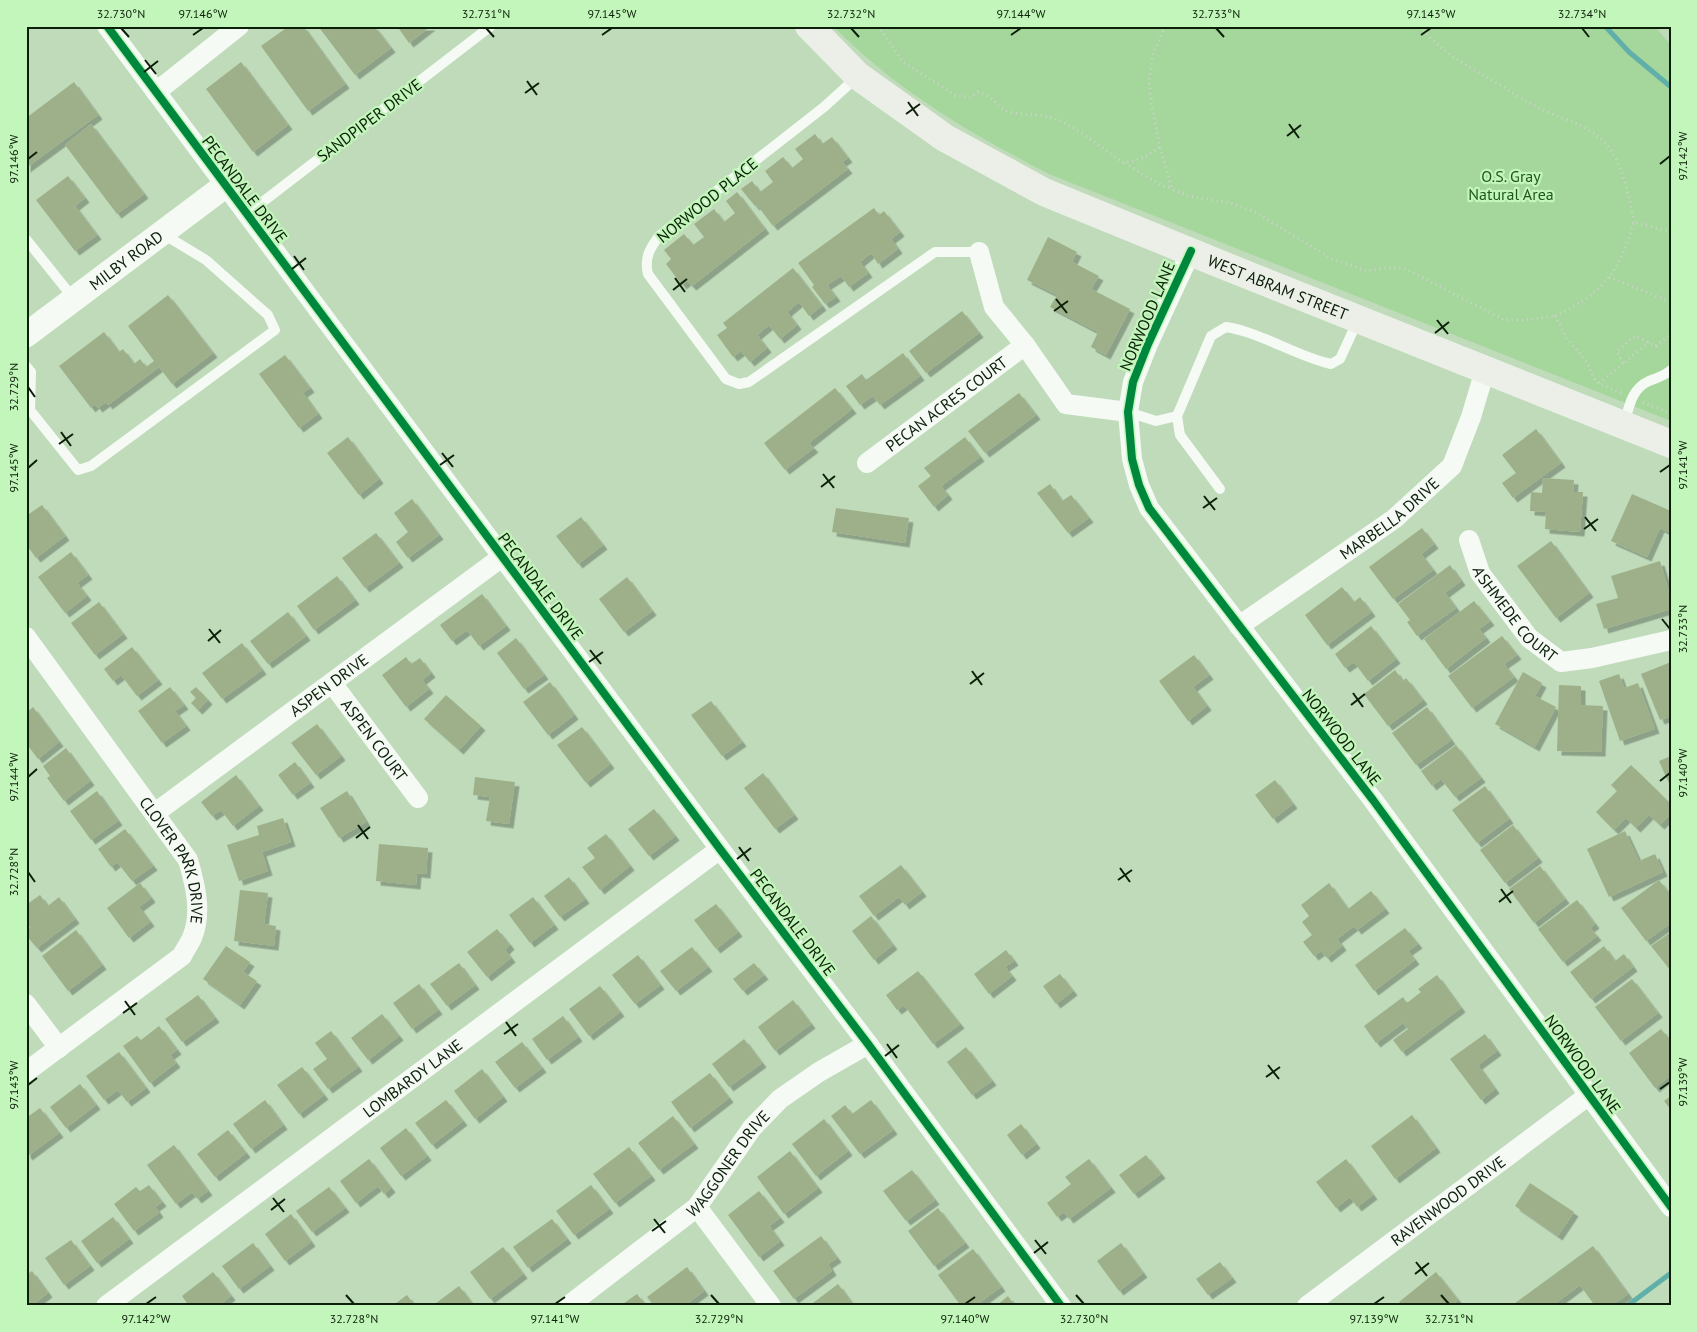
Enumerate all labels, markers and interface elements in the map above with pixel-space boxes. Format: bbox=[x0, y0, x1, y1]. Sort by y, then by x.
text: 32.730°N bbox=[97, 6, 145, 21]
text: 97.146°W bbox=[179, 6, 228, 21]
text: 32.731°N bbox=[462, 6, 510, 21]
text: 97.145°W bbox=[588, 6, 637, 21]
text: 32.732°N bbox=[827, 6, 875, 21]
text: 97.144°W bbox=[997, 6, 1046, 21]
text: 32.733°N bbox=[1192, 6, 1240, 21]
text: 97.143°W bbox=[1407, 6, 1456, 21]
text: 32.734°N bbox=[1558, 6, 1606, 21]
street label: SANDPIPER DRIVE bbox=[313, 74, 425, 166]
street label: PECANDALE DRIVE bbox=[198, 131, 292, 247]
text: 97.142°W bbox=[1675, 131, 1690, 180]
text: 97.146°W bbox=[6, 134, 21, 183]
street label: NORWOOD PLACE bbox=[652, 153, 762, 247]
park label: O.S. Gray Natural Area bbox=[1468, 166, 1554, 204]
street label: MILBY ROAD bbox=[85, 226, 167, 294]
street label: WEST ABRAM STREET bbox=[1205, 250, 1351, 324]
street label: NORWOOD LANE bbox=[1115, 258, 1179, 374]
street label: PECAN ACRES COURT bbox=[882, 352, 1011, 456]
text: 32.729°N bbox=[6, 363, 21, 411]
text: 97.141°W bbox=[1675, 440, 1690, 489]
text: 97.145°W bbox=[6, 443, 21, 492]
street label: MARBELLA DRIVE bbox=[1336, 473, 1443, 564]
street label: PECANDALE DRIVE bbox=[494, 528, 588, 644]
street label: ASHMEDE COURT bbox=[1469, 564, 1562, 666]
text: 32.733°N bbox=[1675, 605, 1690, 653]
street label: ASPEN DRIVE bbox=[286, 649, 372, 720]
street label: NORWOOD LANE bbox=[1298, 685, 1386, 789]
street label: ASPEN COURT bbox=[337, 695, 412, 785]
text: 97.140°W bbox=[1675, 748, 1690, 797]
text: 97.144°W bbox=[6, 752, 21, 801]
street label: CLOVER PARK DRIVE bbox=[135, 792, 207, 925]
text: 32.728°N bbox=[6, 848, 21, 896]
street label: PECANDALE DRIVE bbox=[746, 864, 840, 980]
street label: NORWOOD LANE bbox=[1540, 1011, 1626, 1117]
street label: LOMBARDY LANE bbox=[359, 1034, 466, 1121]
text: 97.139°W bbox=[1675, 1057, 1690, 1106]
text: 97.143°W bbox=[6, 1060, 21, 1109]
street label: WAGGONER DRIVE bbox=[683, 1106, 774, 1221]
street label: RAVENWOOD DRIVE bbox=[1387, 1151, 1509, 1250]
text: 97.142°W bbox=[122, 1311, 171, 1326]
text: 32.728°N bbox=[330, 1311, 378, 1326]
text: 97.141°W bbox=[531, 1311, 580, 1326]
text: 32.729°N bbox=[695, 1311, 743, 1326]
text: 97.140°W bbox=[941, 1311, 990, 1326]
text: 32.730°N bbox=[1060, 1311, 1108, 1326]
text: 97.139°W bbox=[1350, 1311, 1399, 1326]
text: 32.731°N bbox=[1425, 1311, 1473, 1326]

